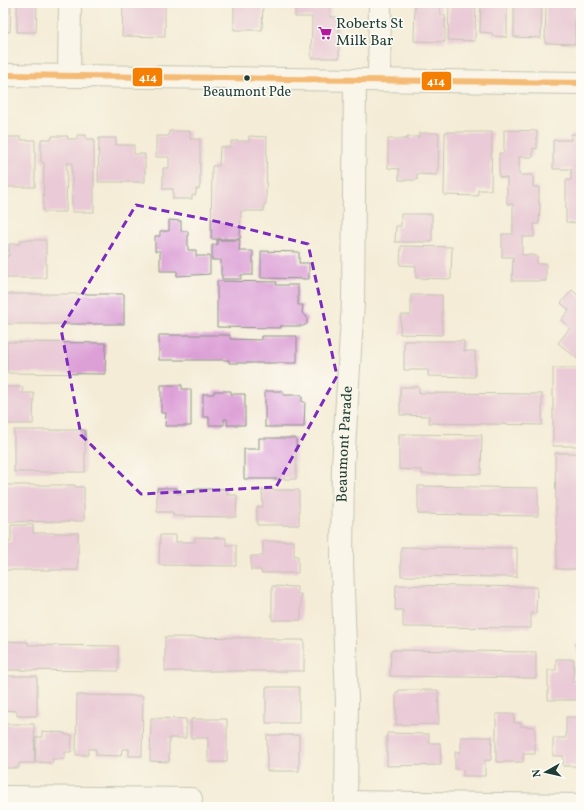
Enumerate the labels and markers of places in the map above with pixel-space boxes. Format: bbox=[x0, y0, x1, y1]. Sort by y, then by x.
place label: Roberts St Milk Bar bbox=[336, 14, 404, 52]
supermarket icon: Roberts St Milk Bar bbox=[317, 25, 333, 41]
marker: Beaumont Pde bbox=[242, 73, 252, 83]
place label: Beaumont Pde bbox=[203, 83, 292, 102]

